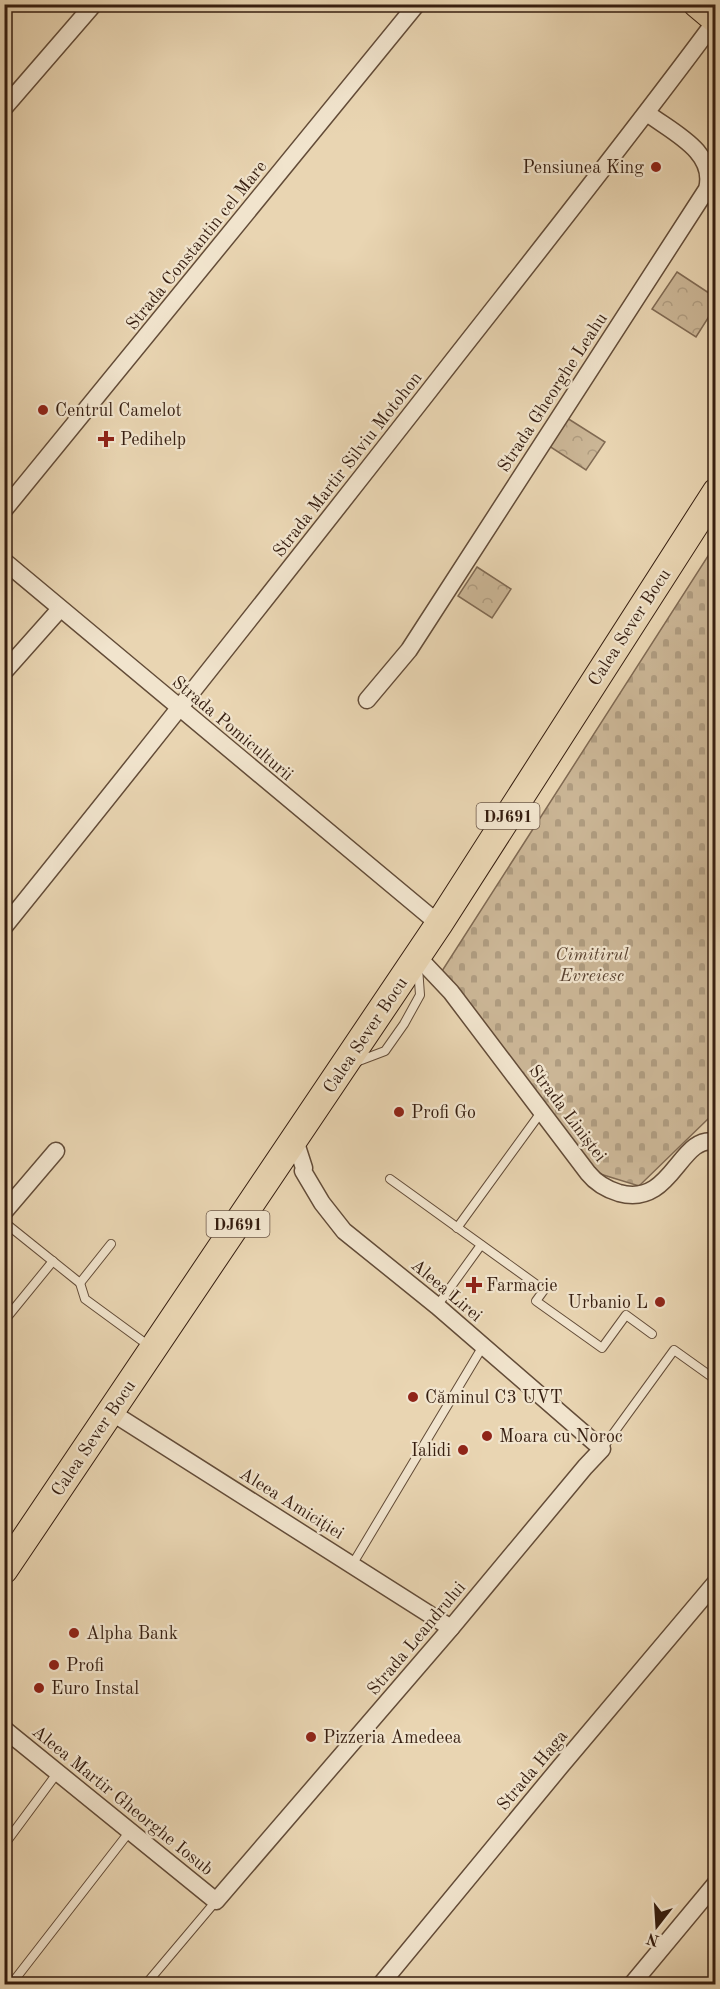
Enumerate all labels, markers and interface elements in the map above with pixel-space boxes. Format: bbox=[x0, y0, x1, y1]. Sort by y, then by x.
street label: Strada Constantin cel Mare bbox=[123, 158, 271, 334]
place label: Pensiunea King bbox=[523, 159, 644, 177]
marker: Pensiunea King bbox=[649, 160, 663, 174]
street label: Strada Gheorghe Leahu bbox=[495, 309, 611, 475]
street label: Strada Martir Silviu Motohon bbox=[270, 368, 426, 561]
place label: Centrul Camelot bbox=[55, 402, 182, 420]
marker: Centrul Camelot bbox=[36, 403, 50, 417]
marker: Pedihelp bbox=[97, 430, 115, 448]
place label: Pedihelp bbox=[120, 431, 186, 449]
street label: Calea Sever Bocu bbox=[585, 565, 675, 689]
street label: Strada Pomiculturii bbox=[168, 673, 296, 785]
road number: DJ691 bbox=[476, 803, 540, 829]
park label: Cimitirul Evreiesc bbox=[555, 946, 630, 985]
street label: Calea Sever Bocu bbox=[320, 974, 411, 1097]
street label: Strada Liniștei bbox=[524, 1062, 609, 1166]
place label: Profi Go bbox=[411, 1104, 476, 1122]
marker: Profi Go bbox=[392, 1105, 406, 1119]
road number: DJ691 bbox=[206, 1211, 270, 1237]
street label: Aleea Lirei bbox=[407, 1256, 485, 1326]
place label: Farmacie bbox=[486, 1277, 557, 1295]
marker: Farmacie bbox=[467, 1278, 481, 1292]
place label: Urbanio L bbox=[568, 1294, 648, 1312]
marker: Urbanio L bbox=[653, 1295, 667, 1309]
street label: Calea Sever Bocu bbox=[48, 1377, 139, 1500]
place label: Căminul C3 UVT bbox=[425, 1389, 563, 1407]
marker: Căminul C3 UVT bbox=[406, 1390, 420, 1404]
place label: Moara cu Noroc bbox=[499, 1428, 623, 1446]
marker: Moara cu Noroc bbox=[480, 1429, 494, 1443]
place label: Ialidi bbox=[411, 1442, 451, 1460]
marker: Ialidi bbox=[456, 1443, 470, 1457]
street label: Aleea Amiciției bbox=[236, 1465, 347, 1544]
street label: Strada Leandrului bbox=[364, 1578, 469, 1699]
place label: Alpha Bank bbox=[86, 1625, 178, 1643]
marker: Alpha Bank bbox=[67, 1626, 81, 1640]
place label: Profi bbox=[66, 1657, 104, 1675]
marker: Profi bbox=[47, 1658, 61, 1672]
place label: Euro Instal bbox=[51, 1680, 139, 1698]
marker: Euro Instal bbox=[32, 1681, 46, 1695]
street label: Aleea Martir Gheorghe Iosub bbox=[29, 1722, 216, 1879]
street label: Strada Haga bbox=[494, 1727, 571, 1814]
place label: Pizzeria Amedeea bbox=[323, 1729, 462, 1747]
marker: Pizzeria Amedeea bbox=[304, 1730, 318, 1744]
north arrow bbox=[627, 1896, 687, 1956]
text: N bbox=[644, 1929, 661, 1948]

